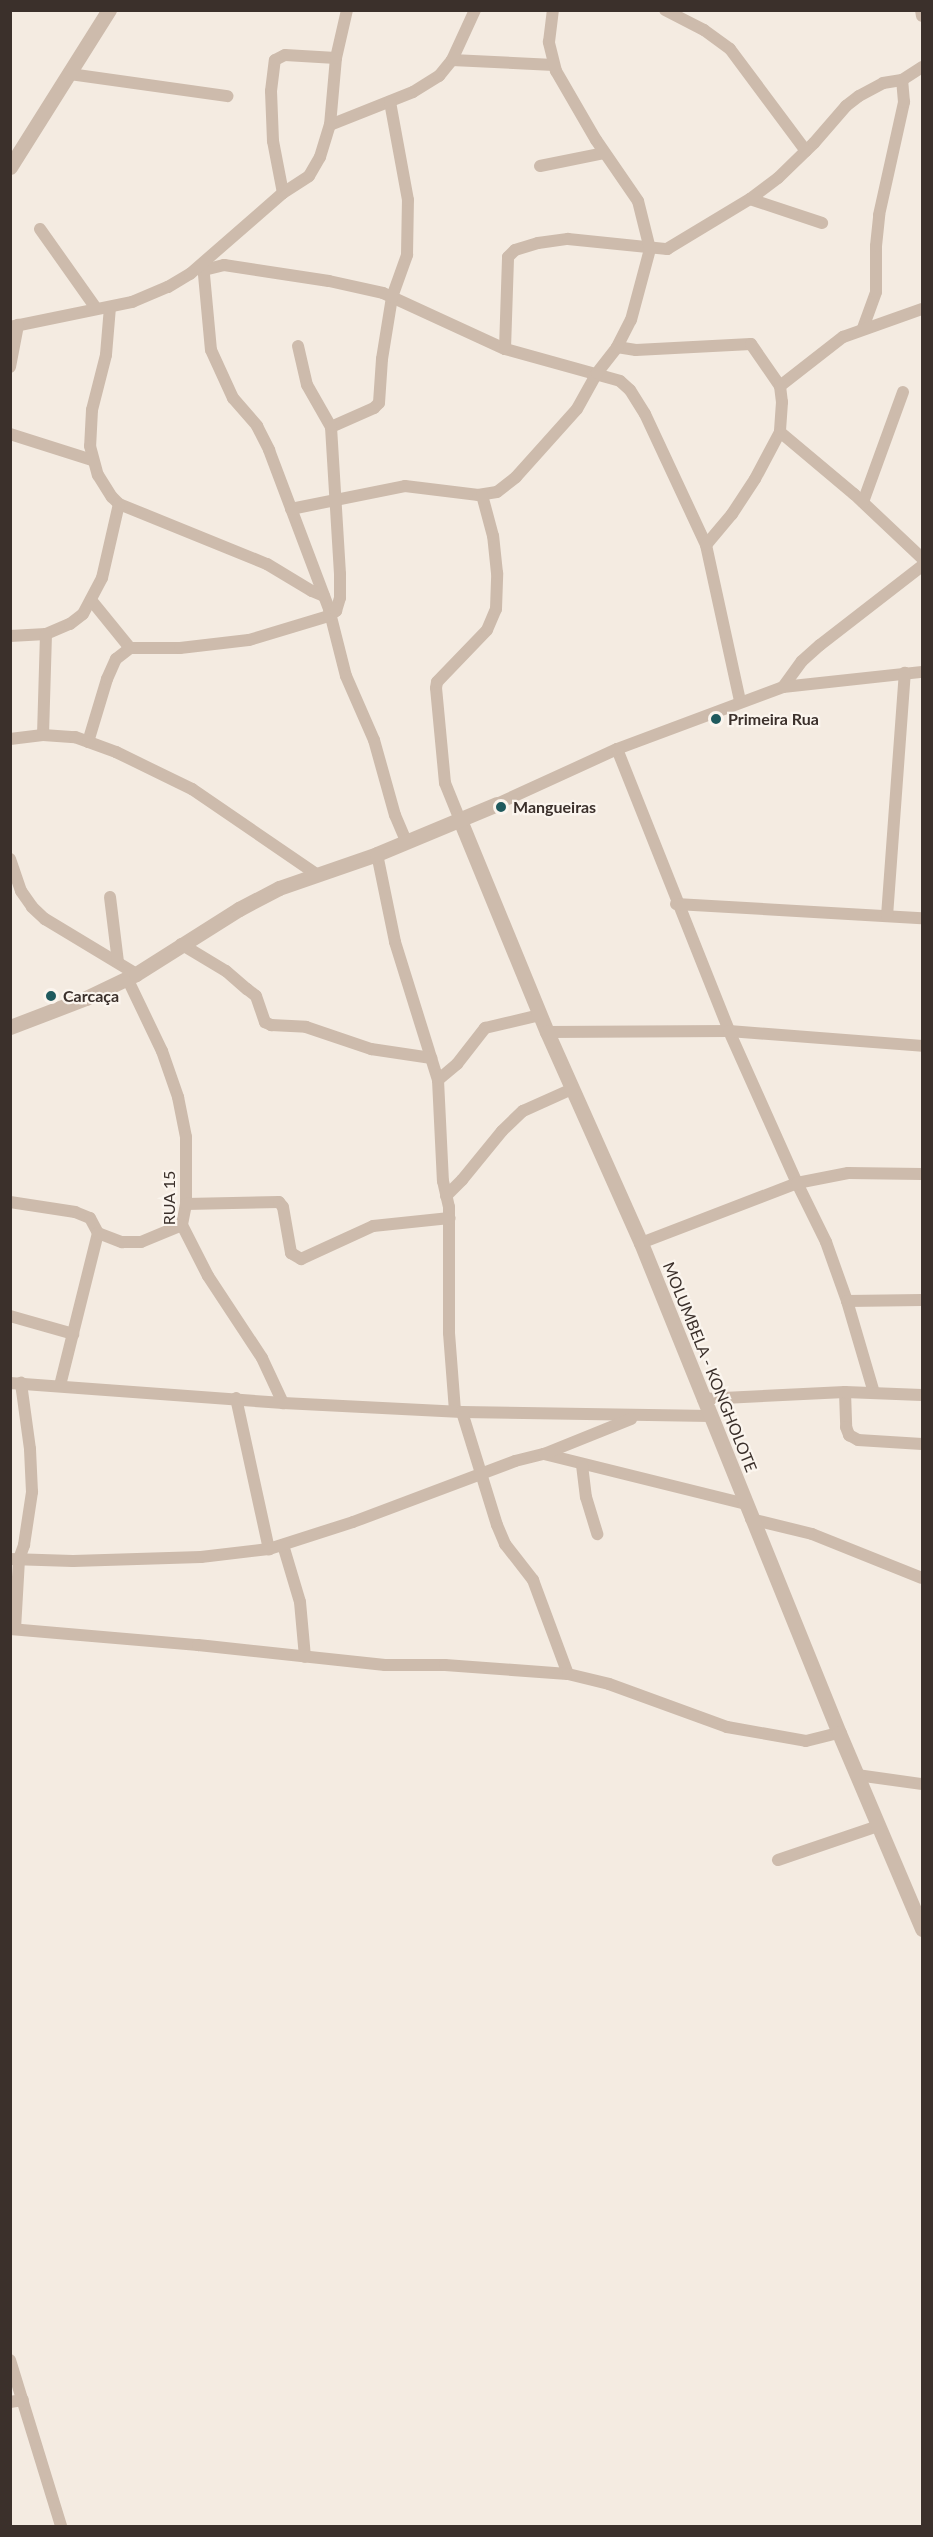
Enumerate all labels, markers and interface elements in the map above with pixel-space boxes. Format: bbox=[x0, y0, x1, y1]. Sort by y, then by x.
place label: Primeira Rua bbox=[728, 709, 819, 729]
marker: Primeira Rua bbox=[709, 712, 723, 726]
place label: Mangueiras bbox=[513, 797, 596, 817]
marker: Mangueiras bbox=[494, 800, 508, 814]
place label: Carcaça bbox=[63, 986, 119, 1006]
marker: Carcaça bbox=[44, 989, 58, 1003]
street label: RUA 15 bbox=[159, 1171, 179, 1225]
street label: MOLUMBELA - KONGHOLOTE bbox=[659, 1259, 761, 1475]

